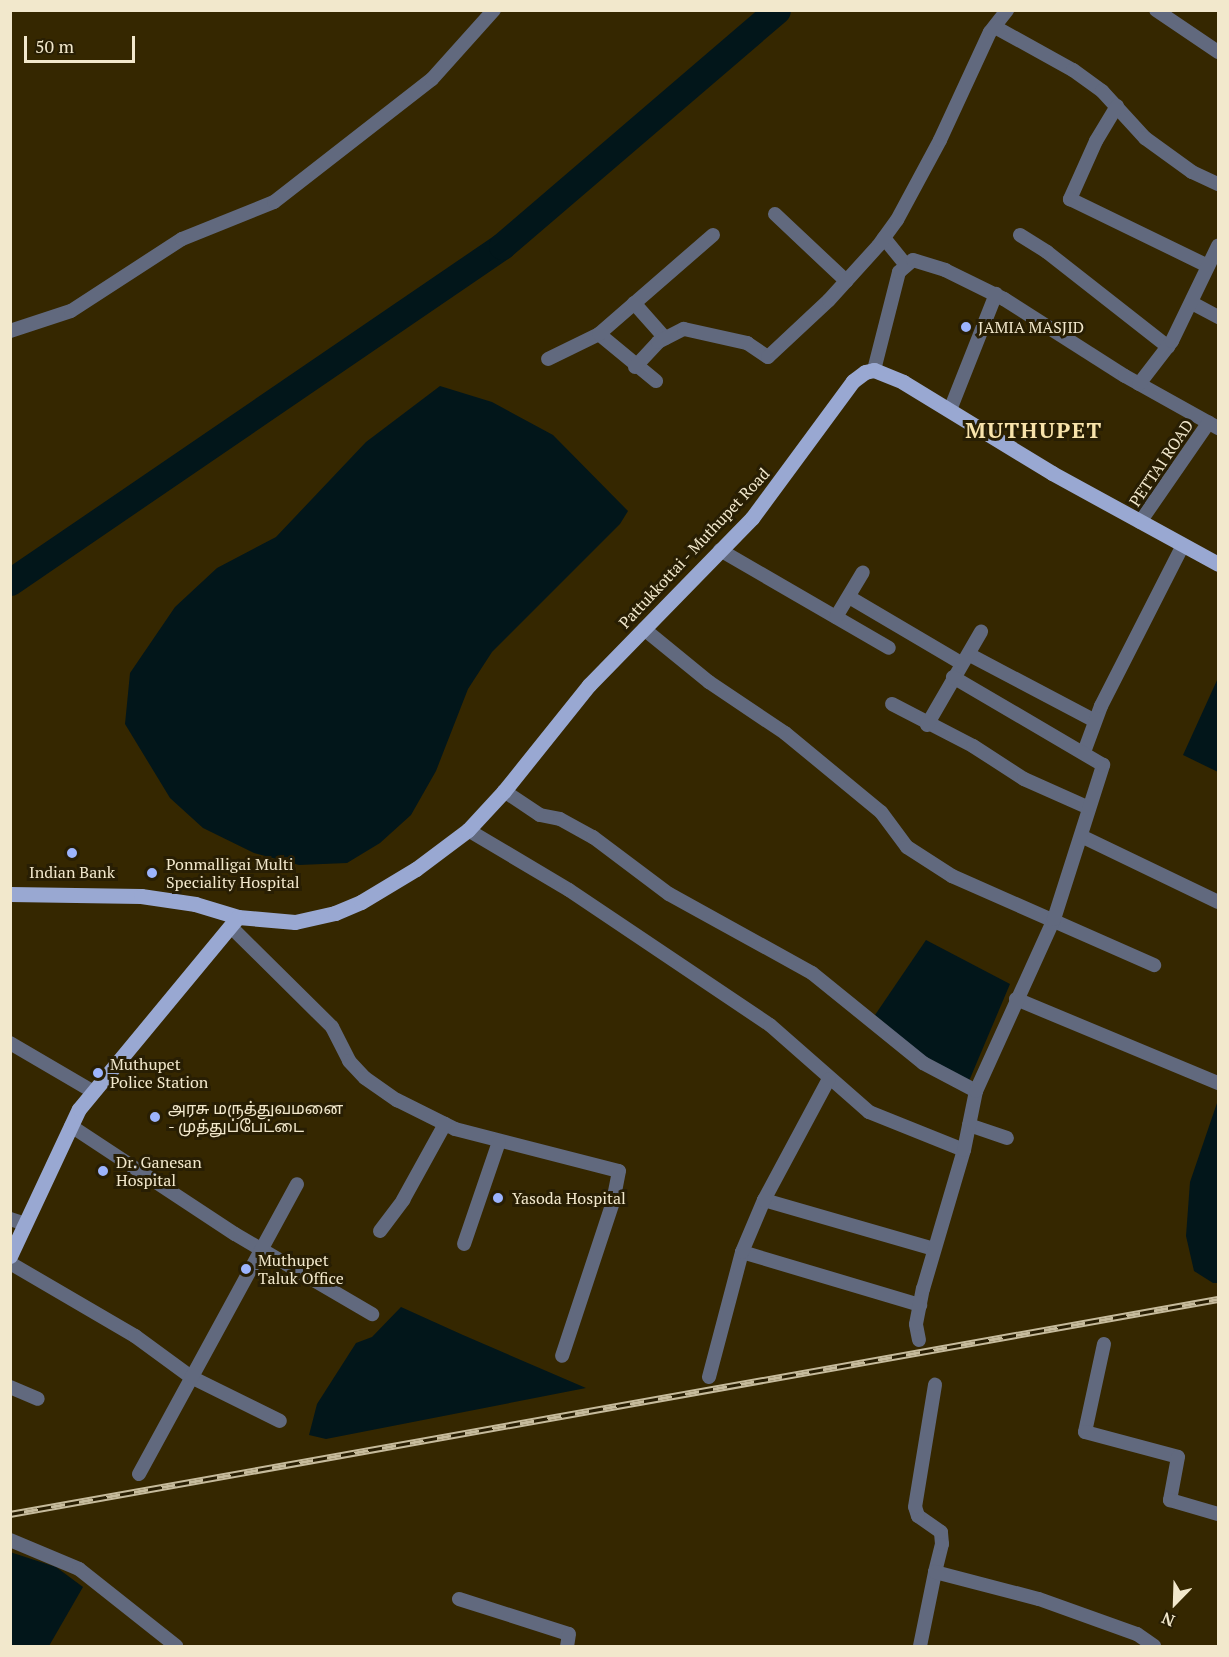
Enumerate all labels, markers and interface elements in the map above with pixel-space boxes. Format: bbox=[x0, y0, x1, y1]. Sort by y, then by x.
scale bar bbox=[27, 24, 138, 62]
text: 50 m bbox=[35, 34, 74, 58]
place label: JAMIA MASJID bbox=[978, 317, 1084, 337]
marker: JAMIA MASJID bbox=[959, 320, 973, 334]
street label: PETTAI ROAD bbox=[1125, 416, 1197, 510]
district label: MUTHUPET bbox=[965, 417, 1103, 443]
street label: Pattukkottai - Muthupet Road bbox=[614, 464, 774, 632]
marker: Indian Bank bbox=[65, 846, 79, 860]
place label: Ponmalligai Multi Speciality Hospital bbox=[166, 854, 300, 892]
place label: Indian Bank bbox=[29, 862, 115, 882]
marker: Ponmalligai Multi Speciality Hospital bbox=[143, 864, 161, 882]
place label: Muthupet Police Station bbox=[110, 1054, 208, 1092]
marker: Muthupet Police Station bbox=[91, 1066, 105, 1080]
place label: அரசு மருத்துவமனை - முத்துப்பேட்டை bbox=[168, 1098, 343, 1136]
marker: அரசு மருத்துவமனை - முத்துப்பேட்டை bbox=[146, 1108, 164, 1126]
place label: Dr. Ganesan Hospital bbox=[116, 1152, 202, 1190]
marker: Dr. Ganesan Hospital bbox=[94, 1162, 112, 1180]
place label: Yasoda Hospital bbox=[512, 1188, 626, 1208]
marker: Yasoda Hospital bbox=[489, 1189, 507, 1207]
place label: Muthupet Taluk Office bbox=[258, 1250, 344, 1288]
marker: Muthupet Taluk Office bbox=[239, 1262, 253, 1276]
north arrow bbox=[1145, 1573, 1205, 1633]
text: N bbox=[1158, 1607, 1178, 1632]

